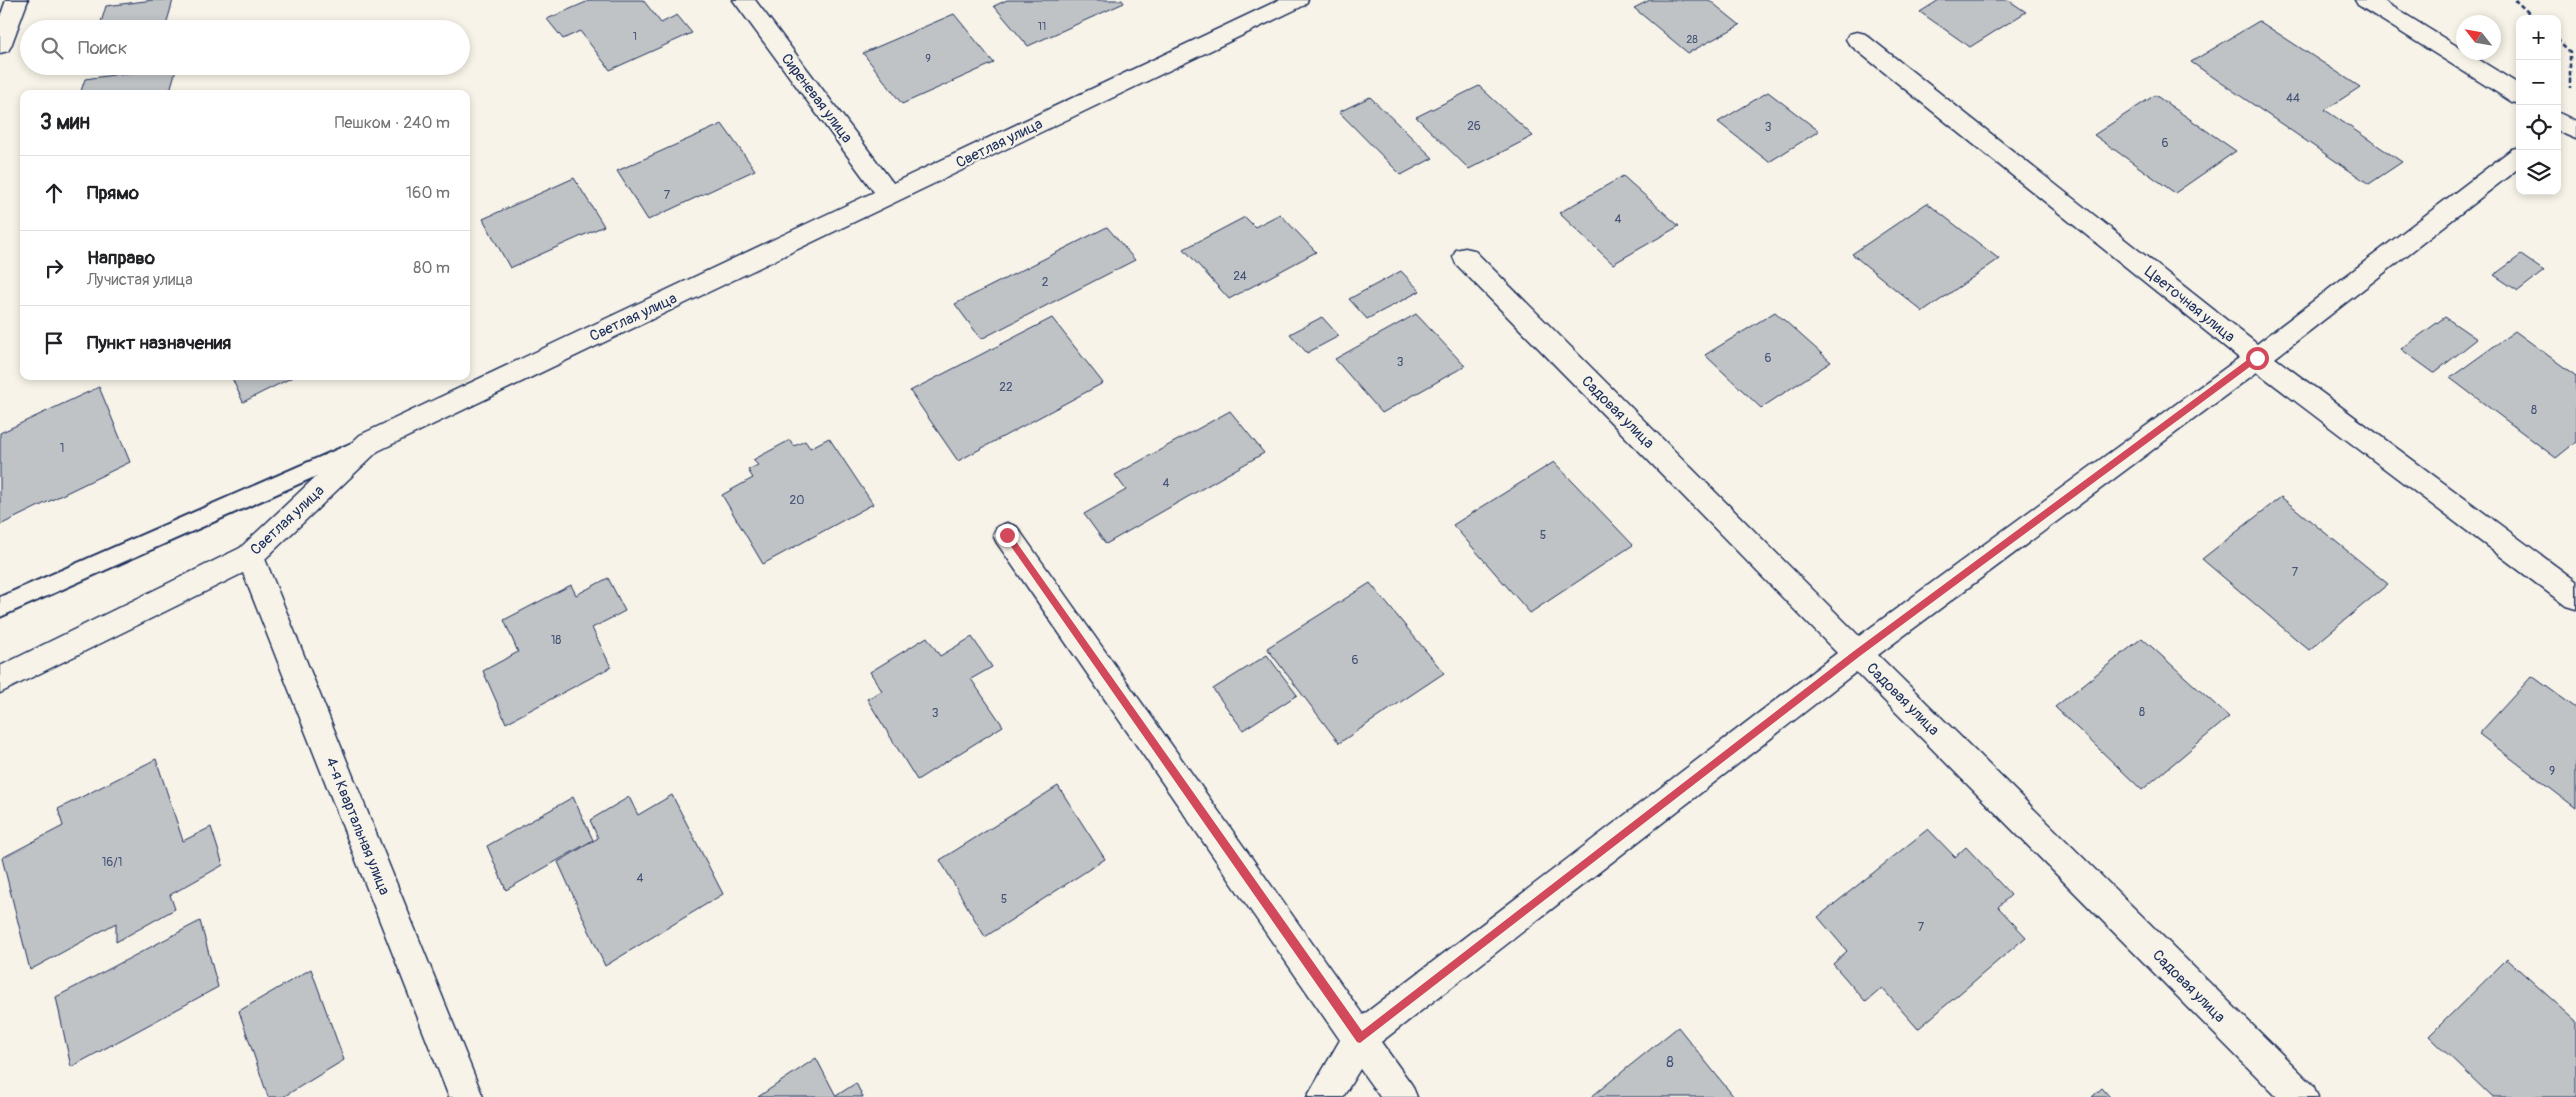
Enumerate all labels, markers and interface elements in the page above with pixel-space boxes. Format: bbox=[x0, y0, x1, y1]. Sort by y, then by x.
north arrow bbox=[2456, 15, 2501, 60]
map controls bbox=[2516, 15, 2561, 195]
button: + bbox=[2516, 15, 2561, 60]
search box bbox=[20, 20, 470, 75]
house number: 11 bbox=[1038, 20, 1046, 33]
house number: 1 bbox=[633, 30, 637, 43]
house number: 28 bbox=[1686, 33, 1698, 46]
icon: search bbox=[38, 34, 66, 62]
text: Поиск bbox=[78, 36, 128, 60]
street label: Сиреневая улица bbox=[777, 50, 856, 147]
house number: 9 bbox=[925, 52, 931, 65]
button: − bbox=[2516, 60, 2561, 105]
house number: 44 bbox=[2286, 91, 2300, 106]
button: locate bbox=[2516, 105, 2561, 150]
text: 3 мин bbox=[40, 109, 90, 136]
text: Пешком · 240 m bbox=[335, 113, 450, 133]
street label: Светлая улица bbox=[953, 114, 1046, 173]
house number: 26 bbox=[1467, 119, 1481, 134]
house number: 3 bbox=[1765, 120, 1772, 135]
house number: 6 bbox=[2162, 136, 2169, 151]
button: layers bbox=[2516, 150, 2561, 195]
icon: ahead bbox=[40, 179, 68, 207]
text: Прямо bbox=[87, 181, 139, 205]
text: 160 m bbox=[406, 183, 450, 203]
house number: 7 bbox=[664, 188, 671, 203]
house number: 4 bbox=[1615, 212, 1622, 227]
text: Направо bbox=[87, 246, 155, 270]
icon: right bbox=[40, 254, 68, 282]
text: 80 m bbox=[413, 258, 450, 278]
street label: Цветочная улица bbox=[2141, 262, 2239, 347]
house number: 24 bbox=[1233, 269, 1247, 284]
text: Лучистая улица bbox=[87, 270, 193, 290]
house number: 2 bbox=[1042, 275, 1049, 290]
street label: Светлая улица bbox=[587, 289, 680, 346]
icon: arrive bbox=[40, 329, 68, 357]
text: Пункт назначения bbox=[87, 331, 231, 355]
route start bbox=[2246, 347, 2269, 370]
house number: 6 bbox=[1765, 351, 1772, 366]
house number: 3 bbox=[1397, 355, 1404, 370]
street label: Садовая улица bbox=[1577, 372, 1658, 453]
house number: 22 bbox=[999, 380, 1013, 395]
house number: 8 bbox=[2531, 403, 2537, 418]
house number: 1 bbox=[60, 441, 64, 456]
house number: 4 bbox=[1163, 476, 1170, 491]
street label: Светлая улица bbox=[246, 481, 328, 559]
house number: 20 bbox=[790, 493, 804, 508]
route end bbox=[996, 524, 1019, 547]
house number: 5 bbox=[1540, 528, 1546, 543]
house number: 7 bbox=[2292, 565, 2299, 580]
house number: 18 bbox=[551, 633, 561, 648]
house number: 6 bbox=[1352, 653, 1359, 668]
street label: Садовая улица bbox=[1862, 659, 1943, 740]
house number: 8 bbox=[2139, 705, 2145, 720]
house number: 3 bbox=[932, 706, 939, 721]
street label: 4-я Квартальная улица bbox=[321, 755, 394, 898]
house number: 9 bbox=[2549, 764, 2555, 779]
house number: 16/1 bbox=[102, 855, 122, 870]
house number: 4 bbox=[637, 871, 644, 886]
house number: 5 bbox=[1001, 892, 1007, 907]
house number: 7 bbox=[1918, 920, 1925, 935]
street label: Садовая улица bbox=[2148, 946, 2229, 1027]
house number: 8 bbox=[1666, 1053, 1674, 1072]

